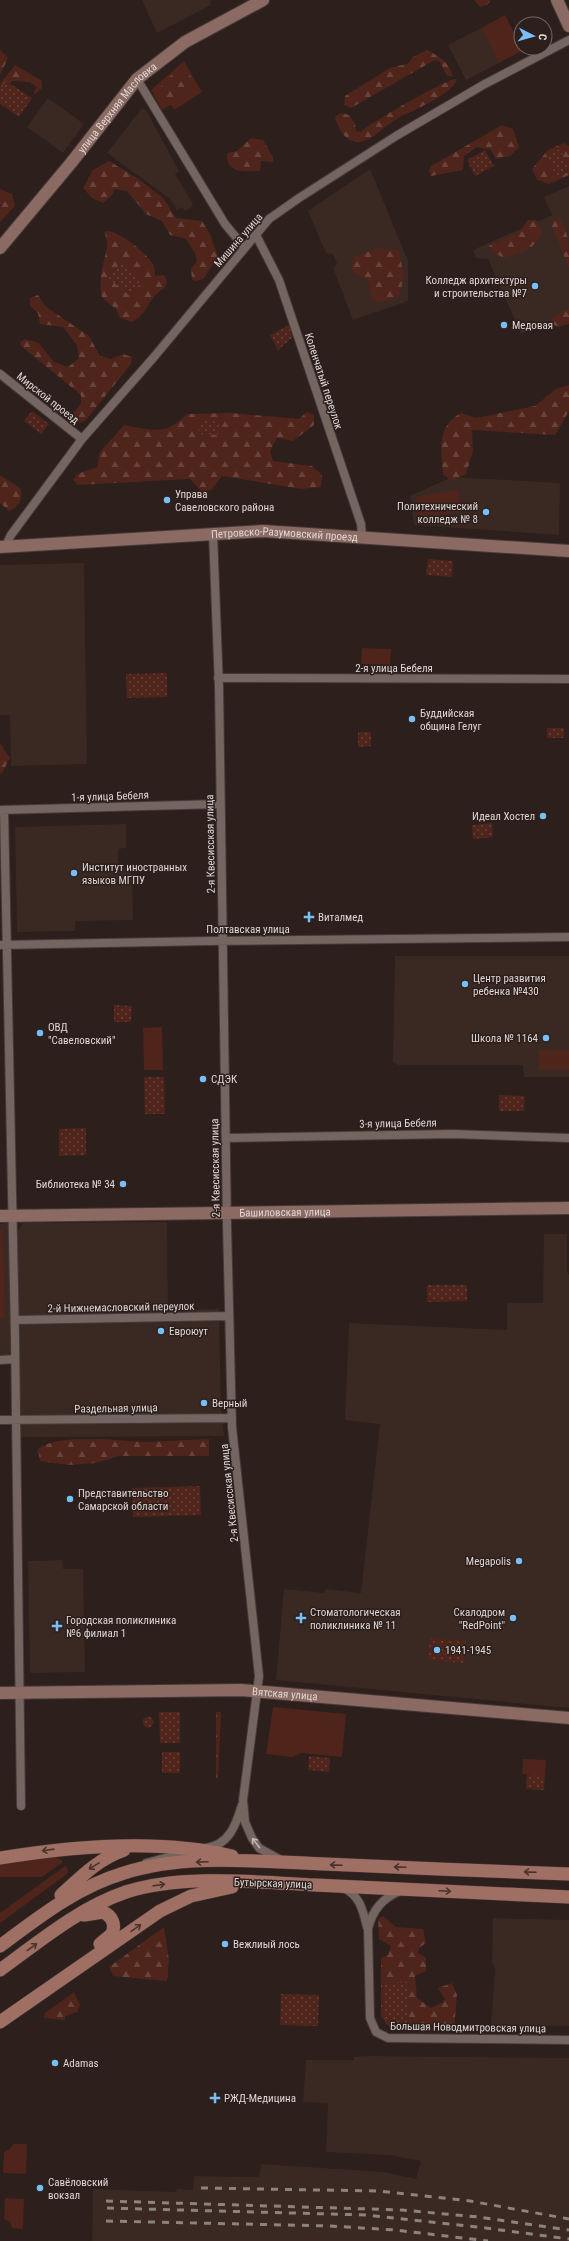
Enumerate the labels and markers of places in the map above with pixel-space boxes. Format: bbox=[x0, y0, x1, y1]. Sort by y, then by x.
place label: Колледж архитектуры и строительства №7 bbox=[425, 274, 527, 300]
marker: Колледж архитектуры и строительства №7 bbox=[530, 281, 540, 291]
place label: Медовая bbox=[512, 319, 553, 332]
marker: Медовая bbox=[499, 320, 509, 330]
place label: Управа Савеловского района bbox=[175, 488, 274, 514]
marker: Управа Савеловского района bbox=[162, 495, 172, 505]
place label: Политехнический колледж № 8 bbox=[397, 500, 478, 526]
marker: Политехнический колледж № 8 bbox=[481, 507, 491, 517]
place label: Буддийская община Гелуг bbox=[420, 707, 482, 733]
marker: Буддийская община Гелуг bbox=[407, 714, 417, 724]
place label: Идеал Хостел bbox=[472, 810, 535, 823]
marker: Идеал Хостел bbox=[538, 811, 548, 821]
place label: Институт иностранных языков МГПУ bbox=[82, 861, 187, 887]
marker: Институт иностранных языков МГПУ bbox=[69, 868, 79, 878]
marker: Виталмед bbox=[303, 911, 315, 923]
place label: Виталмед bbox=[318, 911, 363, 924]
place label: Центр развития ребенка №430 bbox=[473, 972, 546, 998]
marker: Центр развития ребенка №430 bbox=[460, 979, 470, 989]
place label: ОВД "Савеловский" bbox=[48, 1021, 116, 1047]
marker: ОВД "Савеловский" bbox=[35, 1028, 45, 1038]
place label: Школа № 1164 bbox=[471, 1032, 539, 1045]
marker: Школа № 1164 bbox=[541, 1033, 551, 1043]
place label: СДЭК bbox=[211, 1073, 238, 1086]
marker: СДЭК bbox=[198, 1074, 208, 1084]
place label: Библиотека № 34 bbox=[36, 1178, 116, 1191]
marker: Библиотека № 34 bbox=[118, 1179, 128, 1189]
place label: Евроюут bbox=[169, 1325, 208, 1338]
marker: Евроюут bbox=[156, 1326, 166, 1336]
place label: Верный bbox=[212, 1397, 247, 1410]
marker: Верный bbox=[199, 1398, 209, 1408]
place label: Представительство Самарской области bbox=[78, 1487, 169, 1513]
marker: Представительство Самарской области bbox=[65, 1494, 75, 1504]
place label: Megapolis bbox=[466, 1555, 511, 1568]
marker: Megapolis bbox=[514, 1556, 524, 1566]
place label: Стоматологическая поликлиника № 11 bbox=[310, 1606, 401, 1632]
place label: Скалодром "RedPoint" bbox=[454, 1606, 505, 1632]
marker: Стоматологическая поликлиника № 11 bbox=[295, 1612, 307, 1624]
marker: Скалодром "RedPoint" bbox=[508, 1613, 518, 1623]
place label: Городская поликлиника №6 филиал 1 bbox=[66, 1614, 176, 1640]
marker: Городская поликлиника №6 филиал 1 bbox=[51, 1620, 63, 1632]
place label: 1941-1945 bbox=[445, 1644, 491, 1657]
marker: 1941-1945 bbox=[432, 1645, 442, 1655]
place label: Вежлиый лось bbox=[233, 1938, 300, 1951]
marker: Вежлиый лось bbox=[220, 1939, 230, 1949]
place label: Adamas bbox=[63, 2057, 99, 2070]
marker: Adamas bbox=[50, 2058, 60, 2068]
marker: РЖД-Медицина bbox=[209, 2092, 221, 2104]
place label: РЖД-Медицина bbox=[224, 2092, 296, 2105]
place label: Савёловский вокзал bbox=[48, 2176, 108, 2202]
marker: Савёловский вокзал bbox=[35, 2183, 45, 2193]

